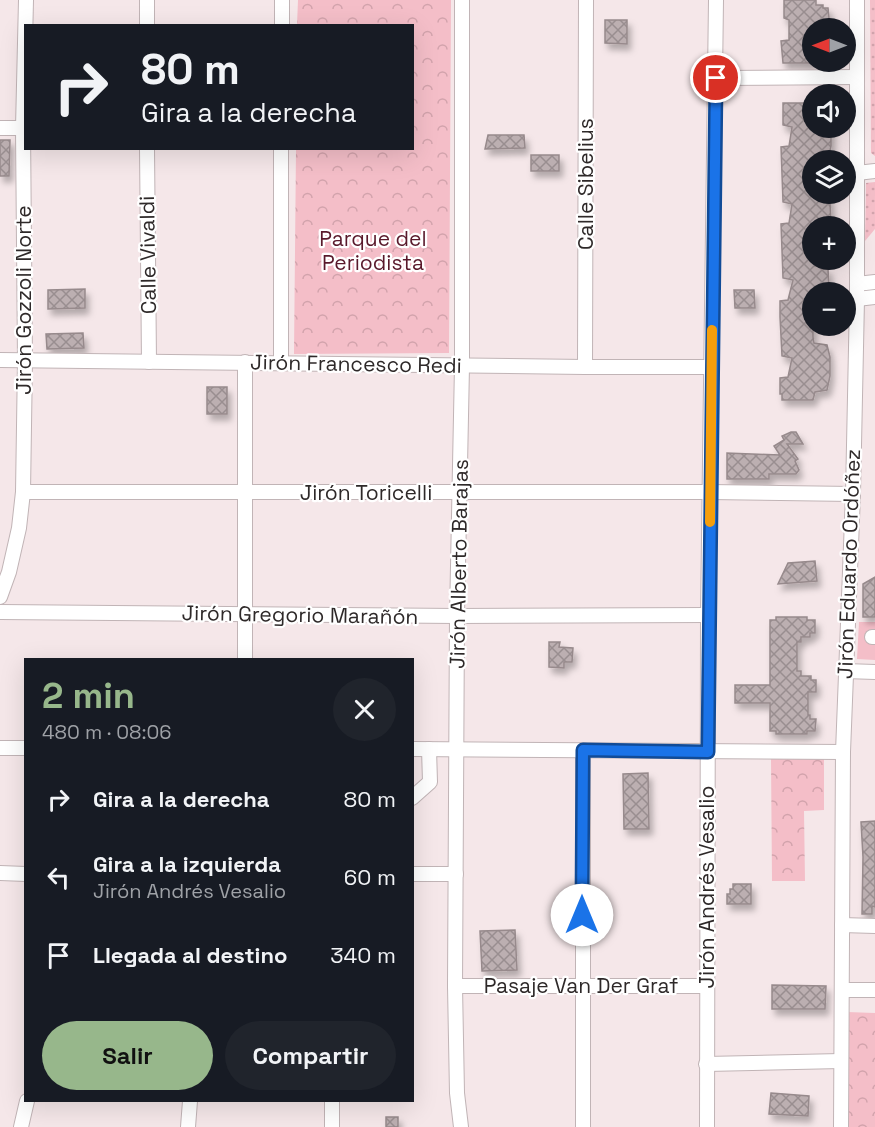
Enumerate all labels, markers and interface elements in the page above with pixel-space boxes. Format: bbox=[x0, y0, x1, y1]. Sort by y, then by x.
north arrow bbox=[802, 18, 856, 72]
map controls bbox=[802, 18, 856, 336]
text: 80 m bbox=[141, 43, 240, 96]
icon: right bbox=[42, 48, 120, 126]
pin bbox=[690, 52, 741, 103]
icon: arrive bbox=[699, 61, 732, 94]
button: sound bbox=[802, 84, 856, 138]
text: Gira a la derecha bbox=[141, 95, 356, 130]
street label: Calle Sibelius bbox=[572, 118, 599, 250]
button: layers bbox=[802, 150, 856, 204]
street label: Calle Vivaldi bbox=[133, 196, 162, 314]
street label: Jirón Gozzoli Norte bbox=[10, 205, 37, 395]
button: + bbox=[802, 216, 856, 270]
park label: Parque del Periodista bbox=[319, 225, 427, 276]
button: − bbox=[802, 282, 856, 336]
street label: Jirón Francesco Redi bbox=[250, 348, 462, 379]
street label: Jirón Eduardo Ordóñez bbox=[831, 449, 866, 679]
street label: Jirón Alberto Barajas bbox=[443, 459, 474, 669]
street label: Jirón Toricelli bbox=[300, 479, 432, 506]
street label: Jirón Gregorio Marañón bbox=[181, 599, 419, 630]
text: 2 min bbox=[42, 673, 135, 719]
button: close bbox=[333, 678, 396, 741]
text: 480 m · 08:06 bbox=[42, 719, 172, 745]
icon: right bbox=[42, 783, 75, 816]
text: Gira a la derecha bbox=[93, 785, 270, 813]
text: 80 m bbox=[344, 785, 396, 813]
street label: Jirón Andrés Vesalio bbox=[693, 786, 720, 988]
text: Gira a la izquierda bbox=[93, 850, 281, 878]
icon: left bbox=[42, 861, 75, 894]
text: 60 m bbox=[344, 863, 396, 891]
text: Jirón Andrés Vesalio bbox=[93, 878, 286, 904]
position arrow bbox=[550, 883, 614, 947]
icon: arrive bbox=[42, 939, 75, 972]
text: Llegada al destino bbox=[93, 941, 287, 969]
text: 340 m bbox=[330, 941, 396, 969]
street label: Pasaje Van Der Graf bbox=[484, 972, 678, 999]
button: Salir bbox=[42, 1021, 213, 1090]
button: Compartir bbox=[225, 1021, 396, 1090]

